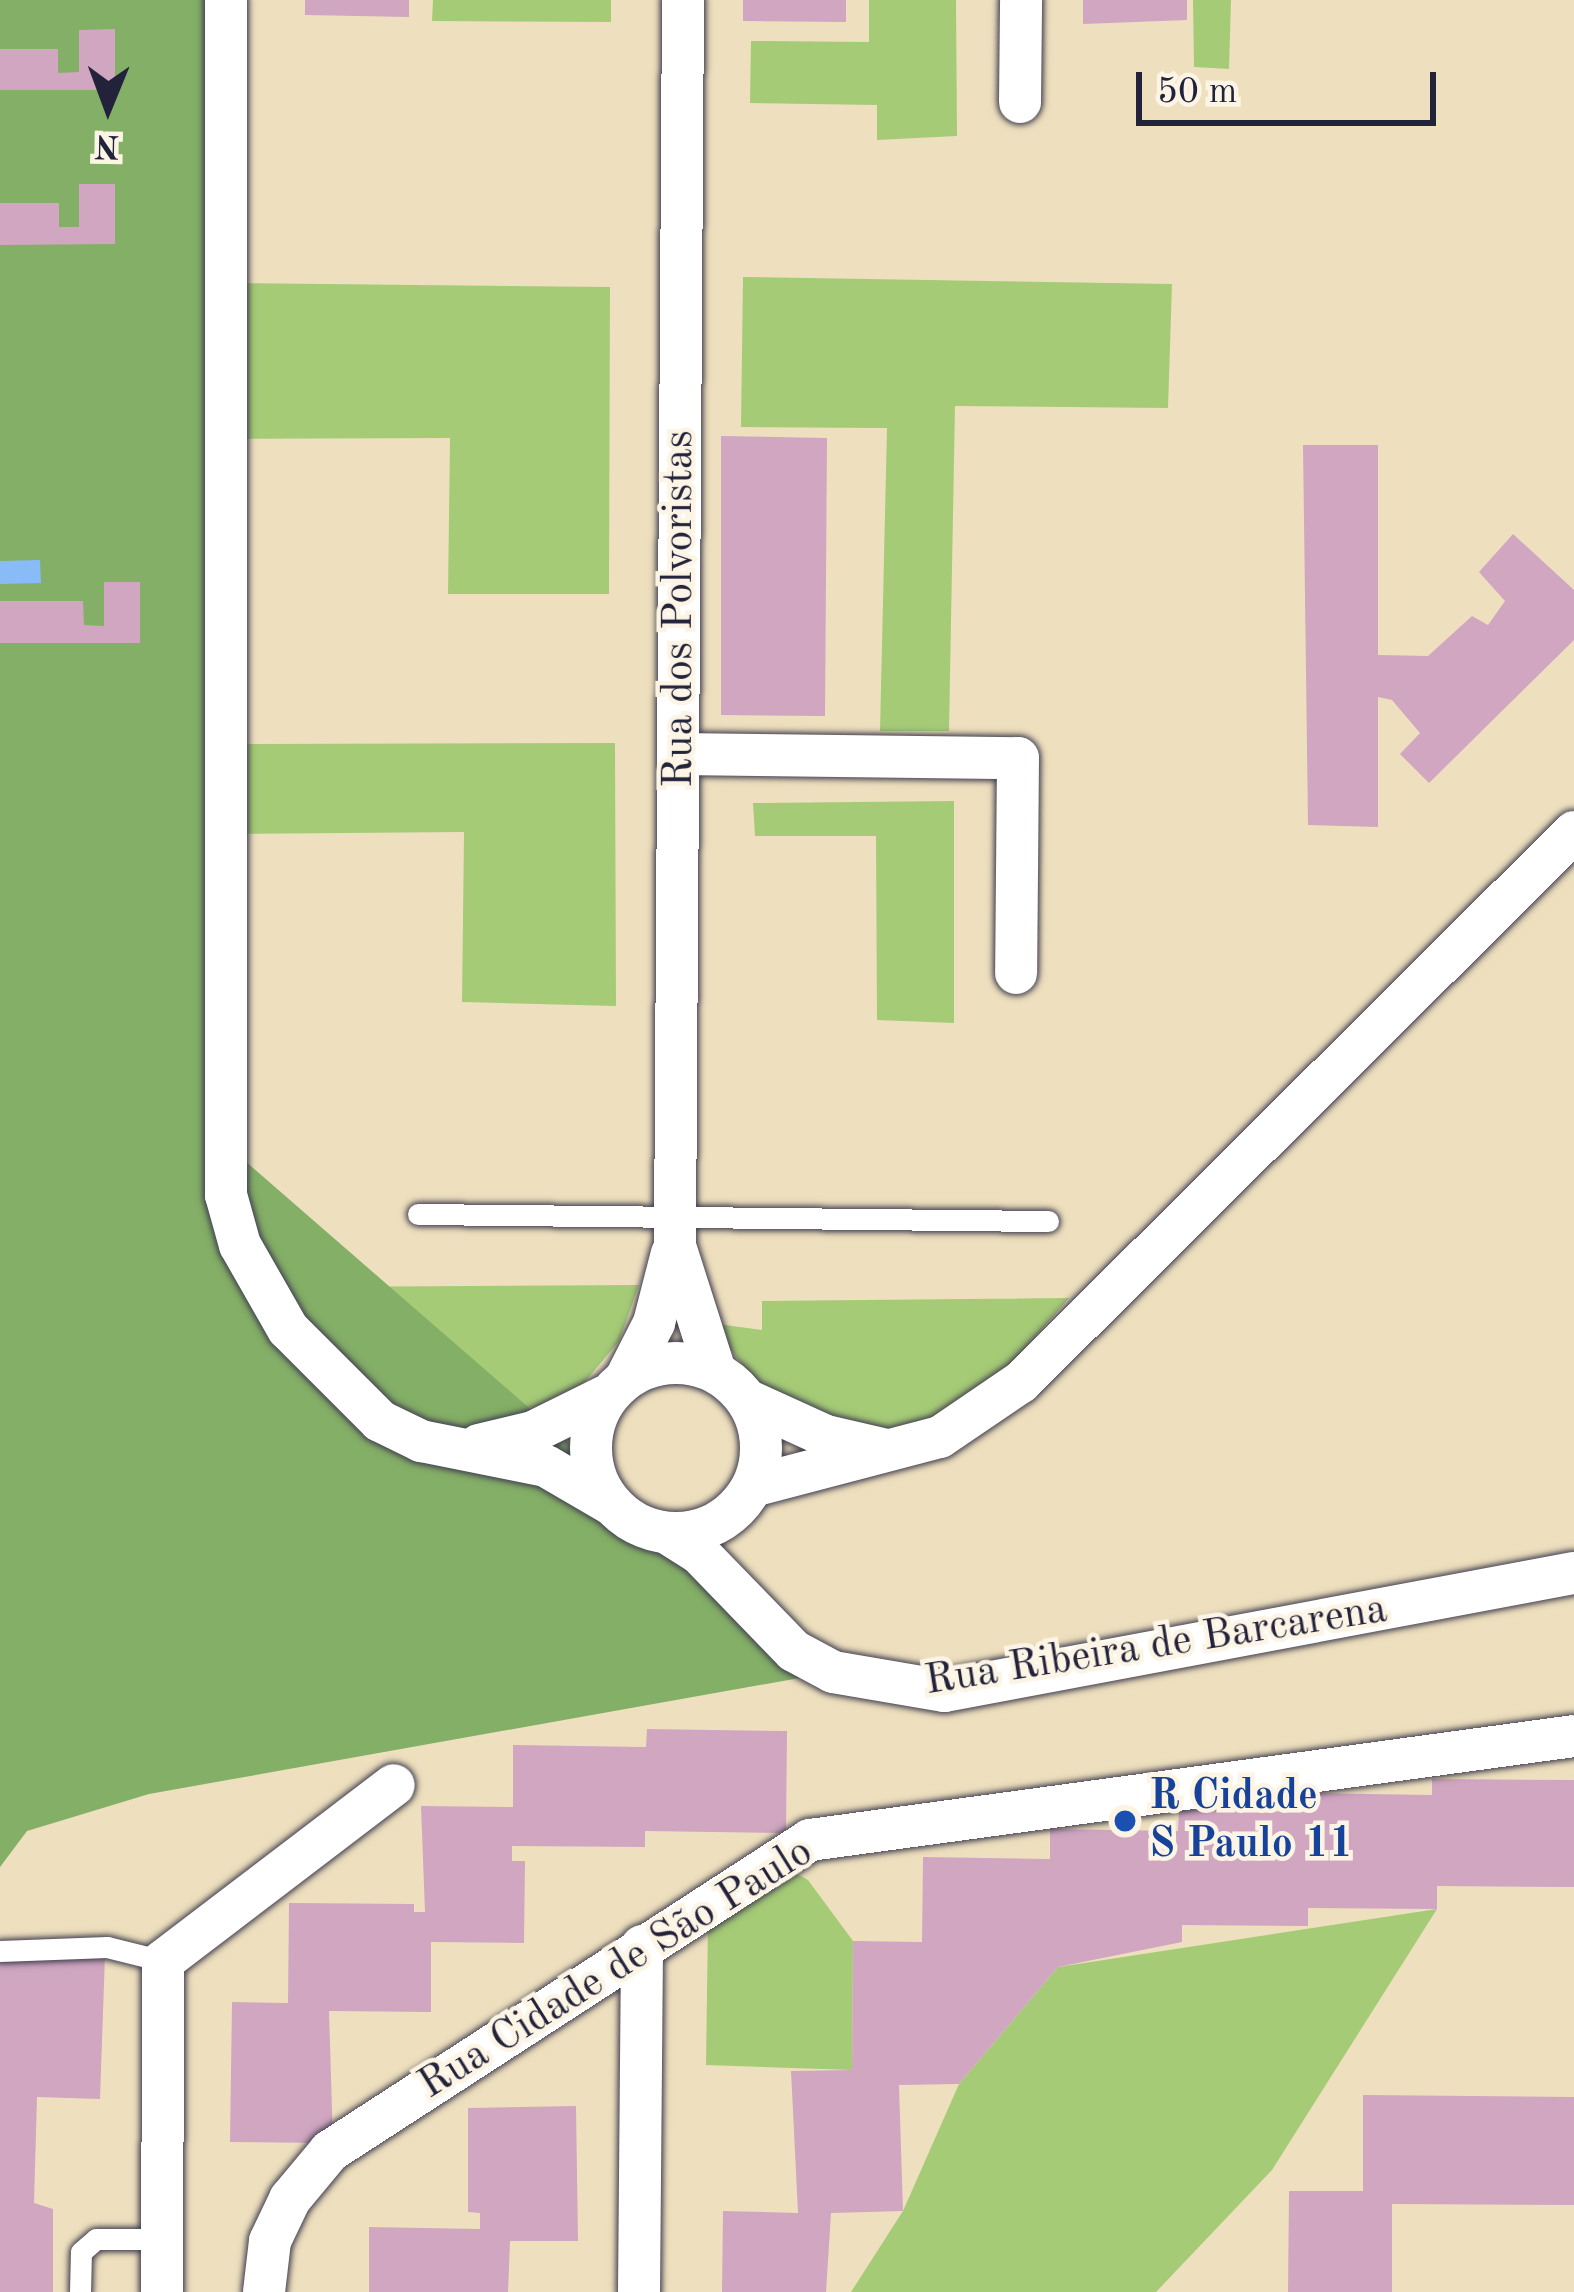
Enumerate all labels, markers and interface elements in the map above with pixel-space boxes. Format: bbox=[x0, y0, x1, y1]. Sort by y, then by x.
north arrow bbox=[48, 48, 168, 168]
scale bar bbox=[1142, 48, 1442, 122]
text: 50 m bbox=[1157, 75, 1237, 111]
text: N bbox=[94, 128, 120, 161]
street label: Rua dos Polvoristas bbox=[655, 430, 705, 788]
street label: Rua Ribeira de Barcarena bbox=[921, 1585, 1391, 1707]
place label: R Cidade S Paulo 11 bbox=[1149, 1772, 1353, 1870]
marker: R Cidade S Paulo 11 bbox=[1112, 1808, 1138, 1834]
street label: Rua Cidade de São Paulo bbox=[410, 1827, 822, 2111]

